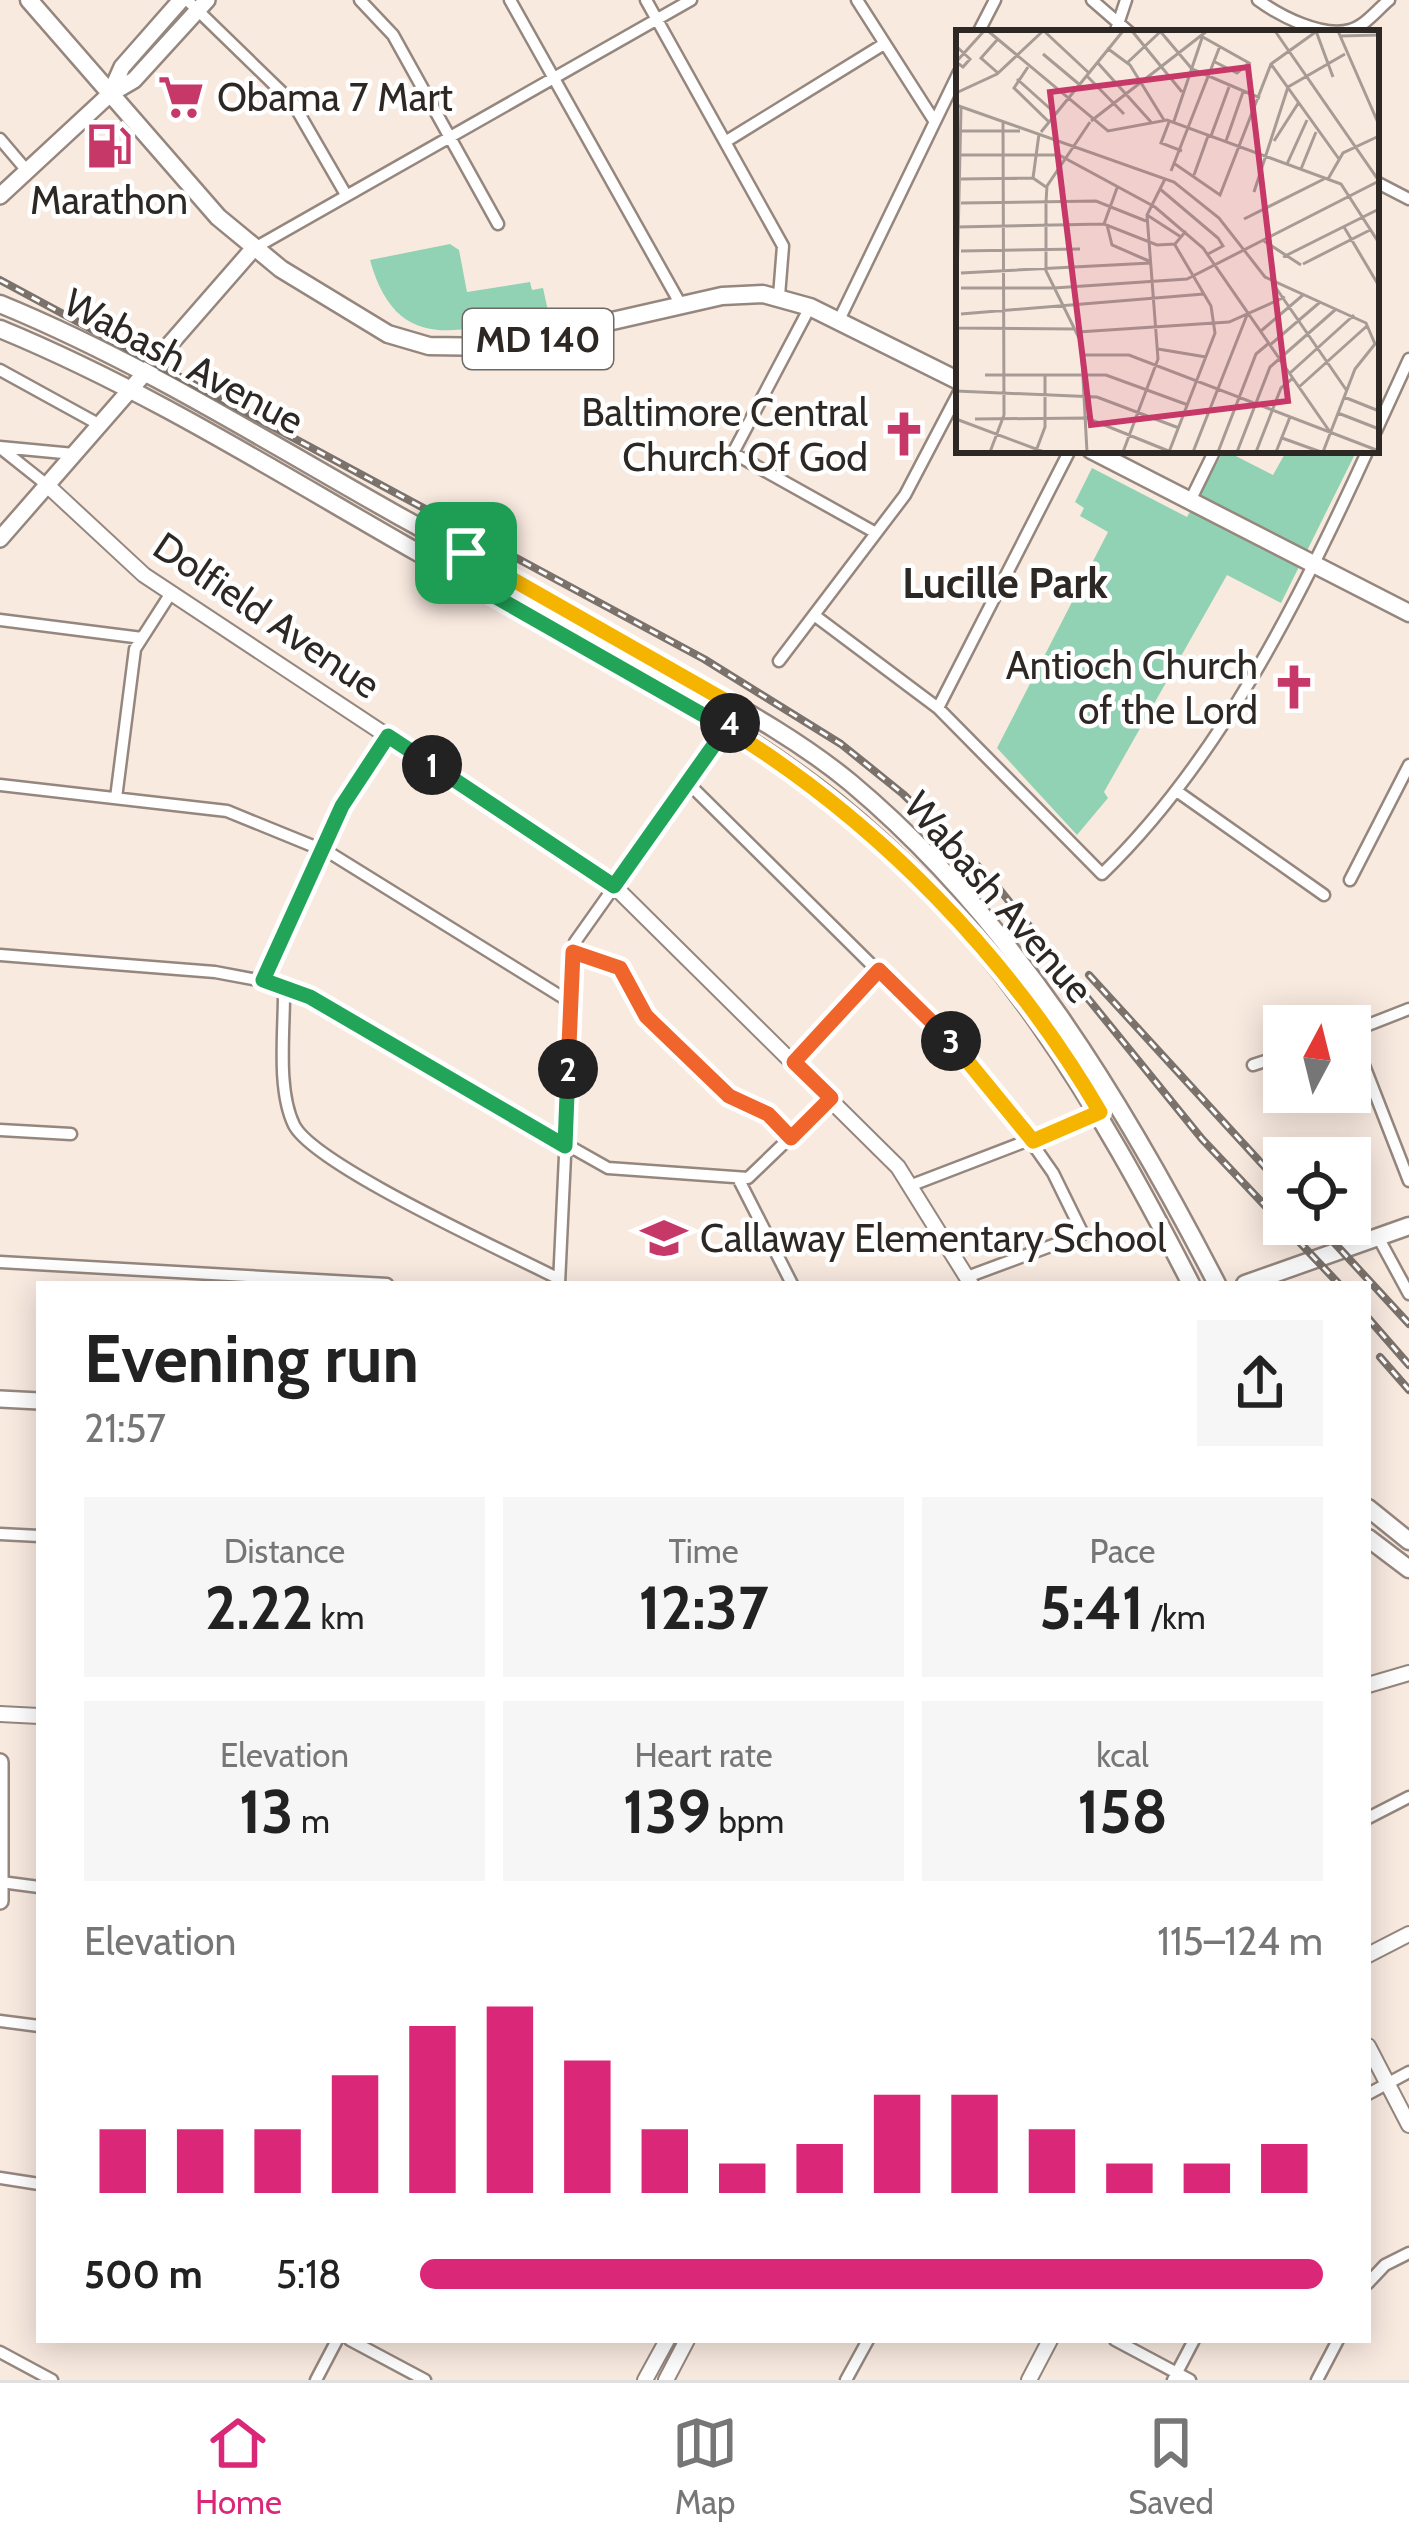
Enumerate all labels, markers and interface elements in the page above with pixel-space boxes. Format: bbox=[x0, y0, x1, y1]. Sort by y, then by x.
inset map bbox=[956, 30, 1379, 453]
supermarket icon: Obama 7 Mart bbox=[156, 72, 206, 122]
place label: Obama 7 Mart bbox=[217, 73, 453, 121]
fuel station icon: Marathon bbox=[84, 121, 134, 171]
place label: Marathon bbox=[30, 176, 188, 224]
street label: Wabash Avenue bbox=[56, 278, 312, 444]
road number: MD 140 bbox=[463, 309, 613, 369]
place label: Baltimore Central Church Of God bbox=[581, 388, 868, 481]
church icon: Baltimore Central Church Of God bbox=[879, 409, 929, 459]
pin bbox=[415, 502, 517, 604]
icon: arrive bbox=[433, 520, 499, 586]
street label: Dolfield Avenue bbox=[145, 522, 389, 708]
district label: Lucille Park bbox=[902, 557, 1108, 609]
place label: Antioch Church of the Lord bbox=[1006, 641, 1258, 734]
church icon: Antioch Church of the Lord bbox=[1269, 662, 1319, 712]
pin: 4 bbox=[700, 693, 760, 753]
text: 4 bbox=[720, 703, 740, 743]
pin: 1 bbox=[402, 735, 462, 795]
text: 1 bbox=[426, 745, 438, 785]
street label: Wabash Avenue bbox=[894, 782, 1104, 1012]
north arrow bbox=[1263, 1005, 1371, 1113]
map controls bbox=[1263, 1005, 1371, 1245]
pin: 3 bbox=[921, 1011, 981, 1071]
text: 3 bbox=[942, 1021, 960, 1061]
pin: 2 bbox=[538, 1039, 598, 1099]
text: 2 bbox=[559, 1049, 577, 1089]
button: locate bbox=[1263, 1137, 1371, 1245]
school or university icon: Callaway Elementary School bbox=[639, 1213, 689, 1263]
place label: Callaway Elementary School bbox=[700, 1214, 1167, 1262]
text: Evening run bbox=[84, 1318, 419, 1399]
button: share bbox=[1197, 1320, 1323, 1446]
text: 21:57 bbox=[84, 1404, 166, 1452]
text: Distance bbox=[224, 1531, 345, 1571]
text: Time bbox=[668, 1531, 739, 1571]
text: Pace bbox=[1090, 1531, 1155, 1571]
text: 2.22 bbox=[205, 1571, 313, 1644]
text: 12:37 bbox=[638, 1571, 769, 1644]
text: 5:41 bbox=[1039, 1571, 1144, 1644]
text: km bbox=[313, 1597, 364, 1637]
text: /km bbox=[1144, 1597, 1206, 1637]
text: Elevation bbox=[220, 1735, 349, 1775]
text: Heart rate bbox=[634, 1735, 773, 1775]
text: kcal bbox=[1096, 1735, 1149, 1775]
text: 13 bbox=[239, 1775, 294, 1848]
text: 139 bbox=[623, 1775, 711, 1848]
text: 158 bbox=[1077, 1775, 1168, 1848]
text: m bbox=[294, 1801, 330, 1841]
text: bpm bbox=[711, 1801, 784, 1841]
text: Elevation bbox=[84, 1917, 236, 1965]
text: 115–124 m bbox=[1157, 1917, 1323, 1965]
text: 500 m bbox=[84, 2250, 203, 2298]
text: 5:18 bbox=[276, 2250, 342, 2298]
tab: Home bbox=[195, 2410, 282, 2522]
tab: Map bbox=[672, 2410, 738, 2522]
tab: Saved bbox=[1128, 2410, 1214, 2522]

